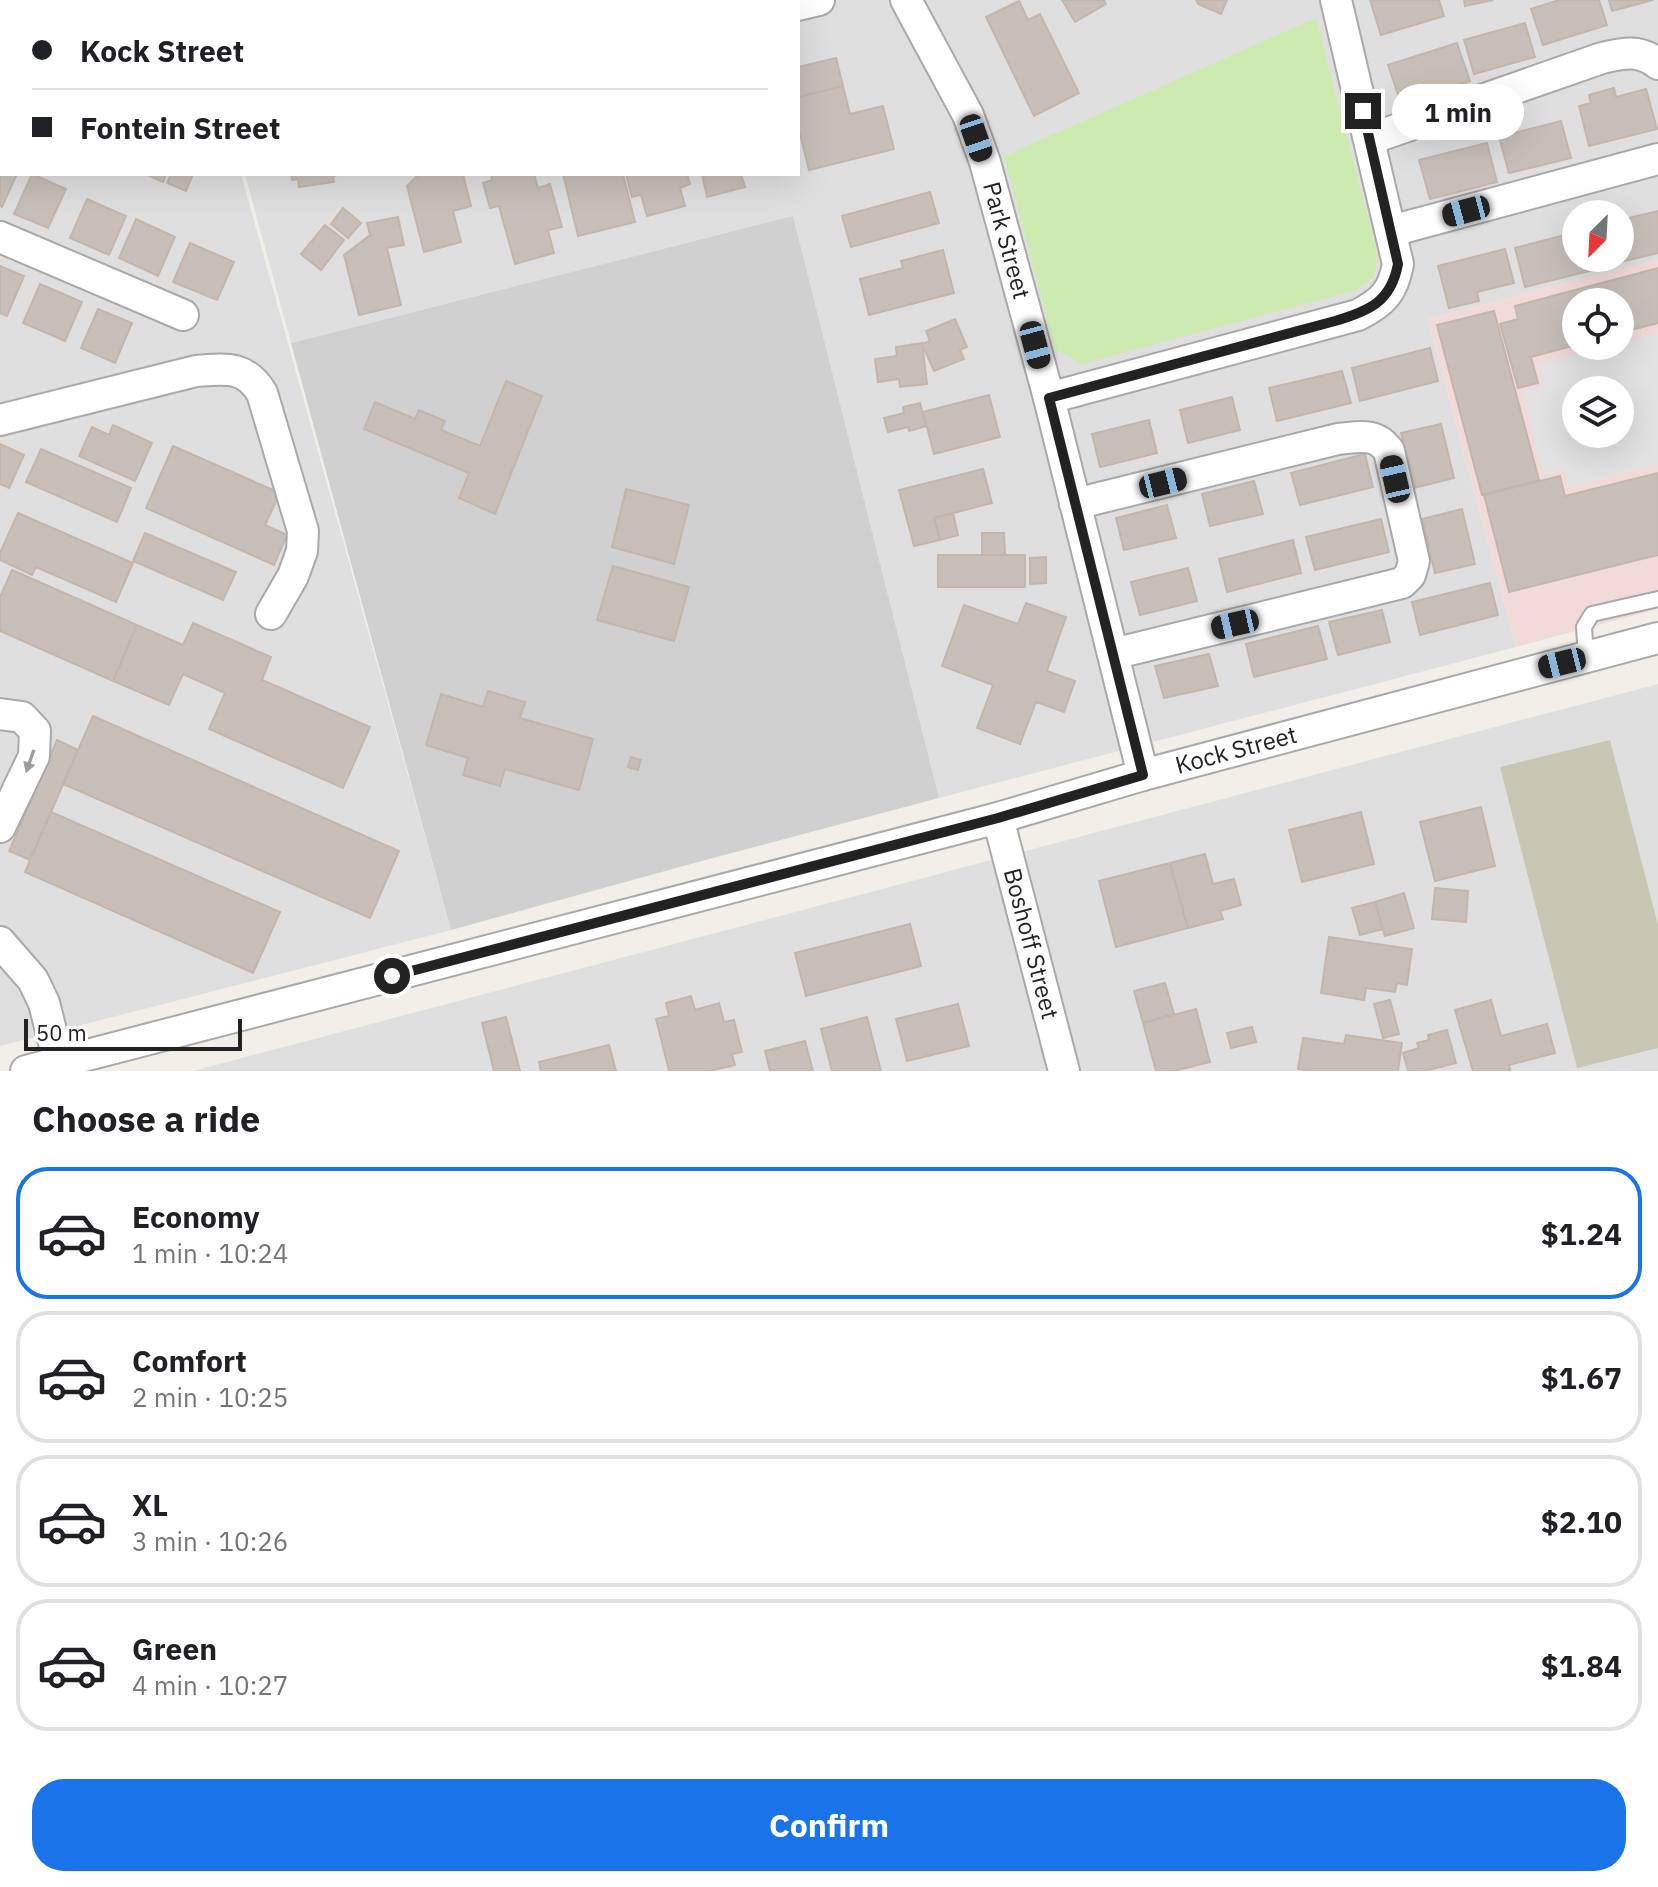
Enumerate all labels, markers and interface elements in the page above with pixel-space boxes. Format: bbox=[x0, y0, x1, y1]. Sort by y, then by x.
text: Kock Street bbox=[80, 31, 244, 70]
callout: 1 min bbox=[1391, 83, 1523, 139]
route end bbox=[1345, 93, 1381, 129]
text: 1 min bbox=[1424, 95, 1492, 129]
text: Fontein Street bbox=[80, 108, 280, 147]
car bbox=[957, 111, 995, 165]
street label: Park Street bbox=[976, 178, 1038, 302]
car bbox=[1440, 193, 1492, 229]
north arrow bbox=[1562, 200, 1634, 272]
map controls bbox=[1562, 200, 1634, 448]
button: locate bbox=[1562, 288, 1634, 360]
car bbox=[1017, 319, 1053, 371]
button: layers bbox=[1562, 376, 1634, 448]
car bbox=[1378, 453, 1412, 505]
car bbox=[1137, 466, 1189, 500]
car bbox=[1209, 607, 1261, 641]
car bbox=[1536, 646, 1588, 680]
street label: Kock Street bbox=[1172, 718, 1300, 781]
one-way arrow bbox=[23, 749, 35, 773]
street label: Boshoff Street bbox=[997, 865, 1067, 1023]
route start bbox=[374, 958, 410, 994]
scale bar bbox=[24, 1015, 242, 1051]
text: 50 m bbox=[36, 1018, 87, 1047]
text: Choose a ride bbox=[32, 1095, 260, 1142]
icon: car bbox=[36, 1197, 108, 1269]
text: Economy bbox=[132, 1197, 260, 1236]
text: $1.24 bbox=[1541, 1214, 1622, 1253]
text: 1 min · 10:24 bbox=[132, 1236, 288, 1270]
icon: car bbox=[36, 1341, 108, 1413]
text: Comfort bbox=[132, 1341, 247, 1380]
text: $1.67 bbox=[1541, 1358, 1622, 1397]
text: 2 min · 10:25 bbox=[132, 1380, 288, 1414]
icon: car bbox=[36, 1485, 108, 1557]
text: XL bbox=[132, 1485, 168, 1524]
text: $2.10 bbox=[1541, 1502, 1622, 1541]
text: 3 min · 10:26 bbox=[132, 1524, 288, 1558]
icon: car bbox=[36, 1629, 108, 1701]
text: Green bbox=[132, 1629, 217, 1668]
text: $1.84 bbox=[1541, 1646, 1622, 1685]
text: 4 min · 10:27 bbox=[132, 1668, 288, 1702]
button: Confirm bbox=[32, 1779, 1626, 1871]

